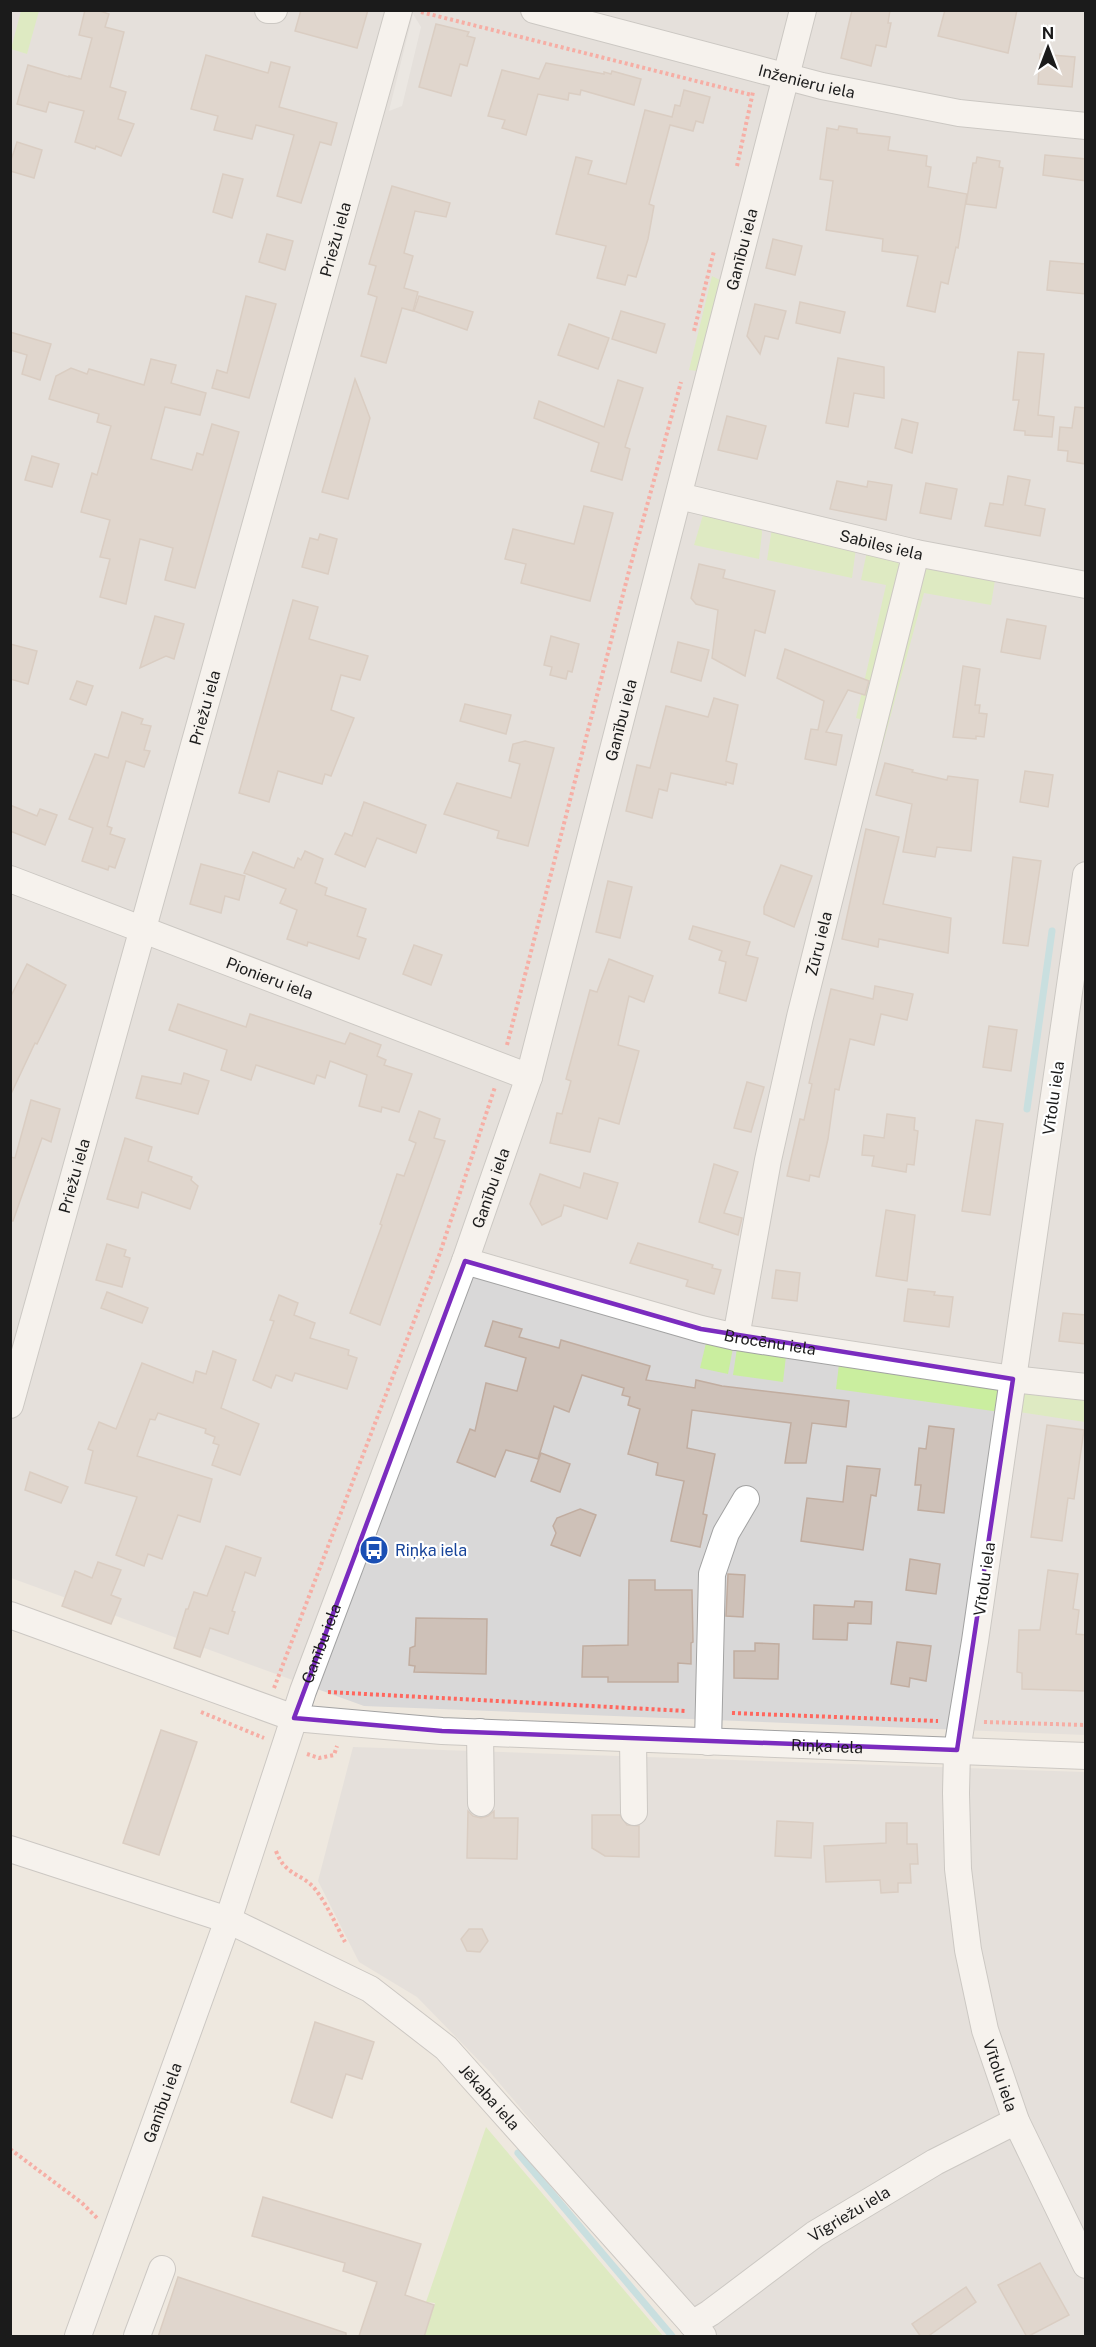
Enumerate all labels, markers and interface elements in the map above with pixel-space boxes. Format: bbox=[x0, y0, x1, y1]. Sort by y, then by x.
north arrow bbox=[1018, 18, 1078, 78]
text: N bbox=[1042, 24, 1054, 43]
street label: Inženieru iela bbox=[756, 61, 857, 102]
street label: Priežu iela bbox=[316, 200, 355, 279]
street label: Ganību iela bbox=[722, 206, 762, 292]
street label: Sabiles iela bbox=[837, 526, 924, 564]
street label: Priežu iela bbox=[185, 668, 224, 747]
street label: Ganību iela bbox=[602, 677, 641, 763]
street label: Zūru iela bbox=[802, 910, 836, 978]
street label: Pionieru iela bbox=[223, 953, 316, 1004]
street label: Vītolu iela bbox=[1039, 1060, 1068, 1136]
street label: Priežu iela bbox=[55, 1136, 94, 1215]
street label: Ganību iela bbox=[468, 1145, 514, 1231]
street label: Brocēnu iela bbox=[722, 1326, 817, 1359]
bus stop icon: Riņķa iela bbox=[358, 1534, 390, 1566]
place label: Riņķa iela bbox=[395, 1541, 467, 1560]
street label: Vītolu iela bbox=[970, 1541, 999, 1617]
street label: Ganību iela bbox=[298, 1601, 345, 1686]
street label: Riņķa iela bbox=[791, 1736, 863, 1757]
street label: Vītolu iela bbox=[979, 2037, 1021, 2114]
street label: Ganību iela bbox=[139, 2060, 186, 2146]
street label: Jēkaba iela bbox=[455, 2060, 524, 2134]
street label: Vīgriežu iela bbox=[804, 2182, 893, 2246]

